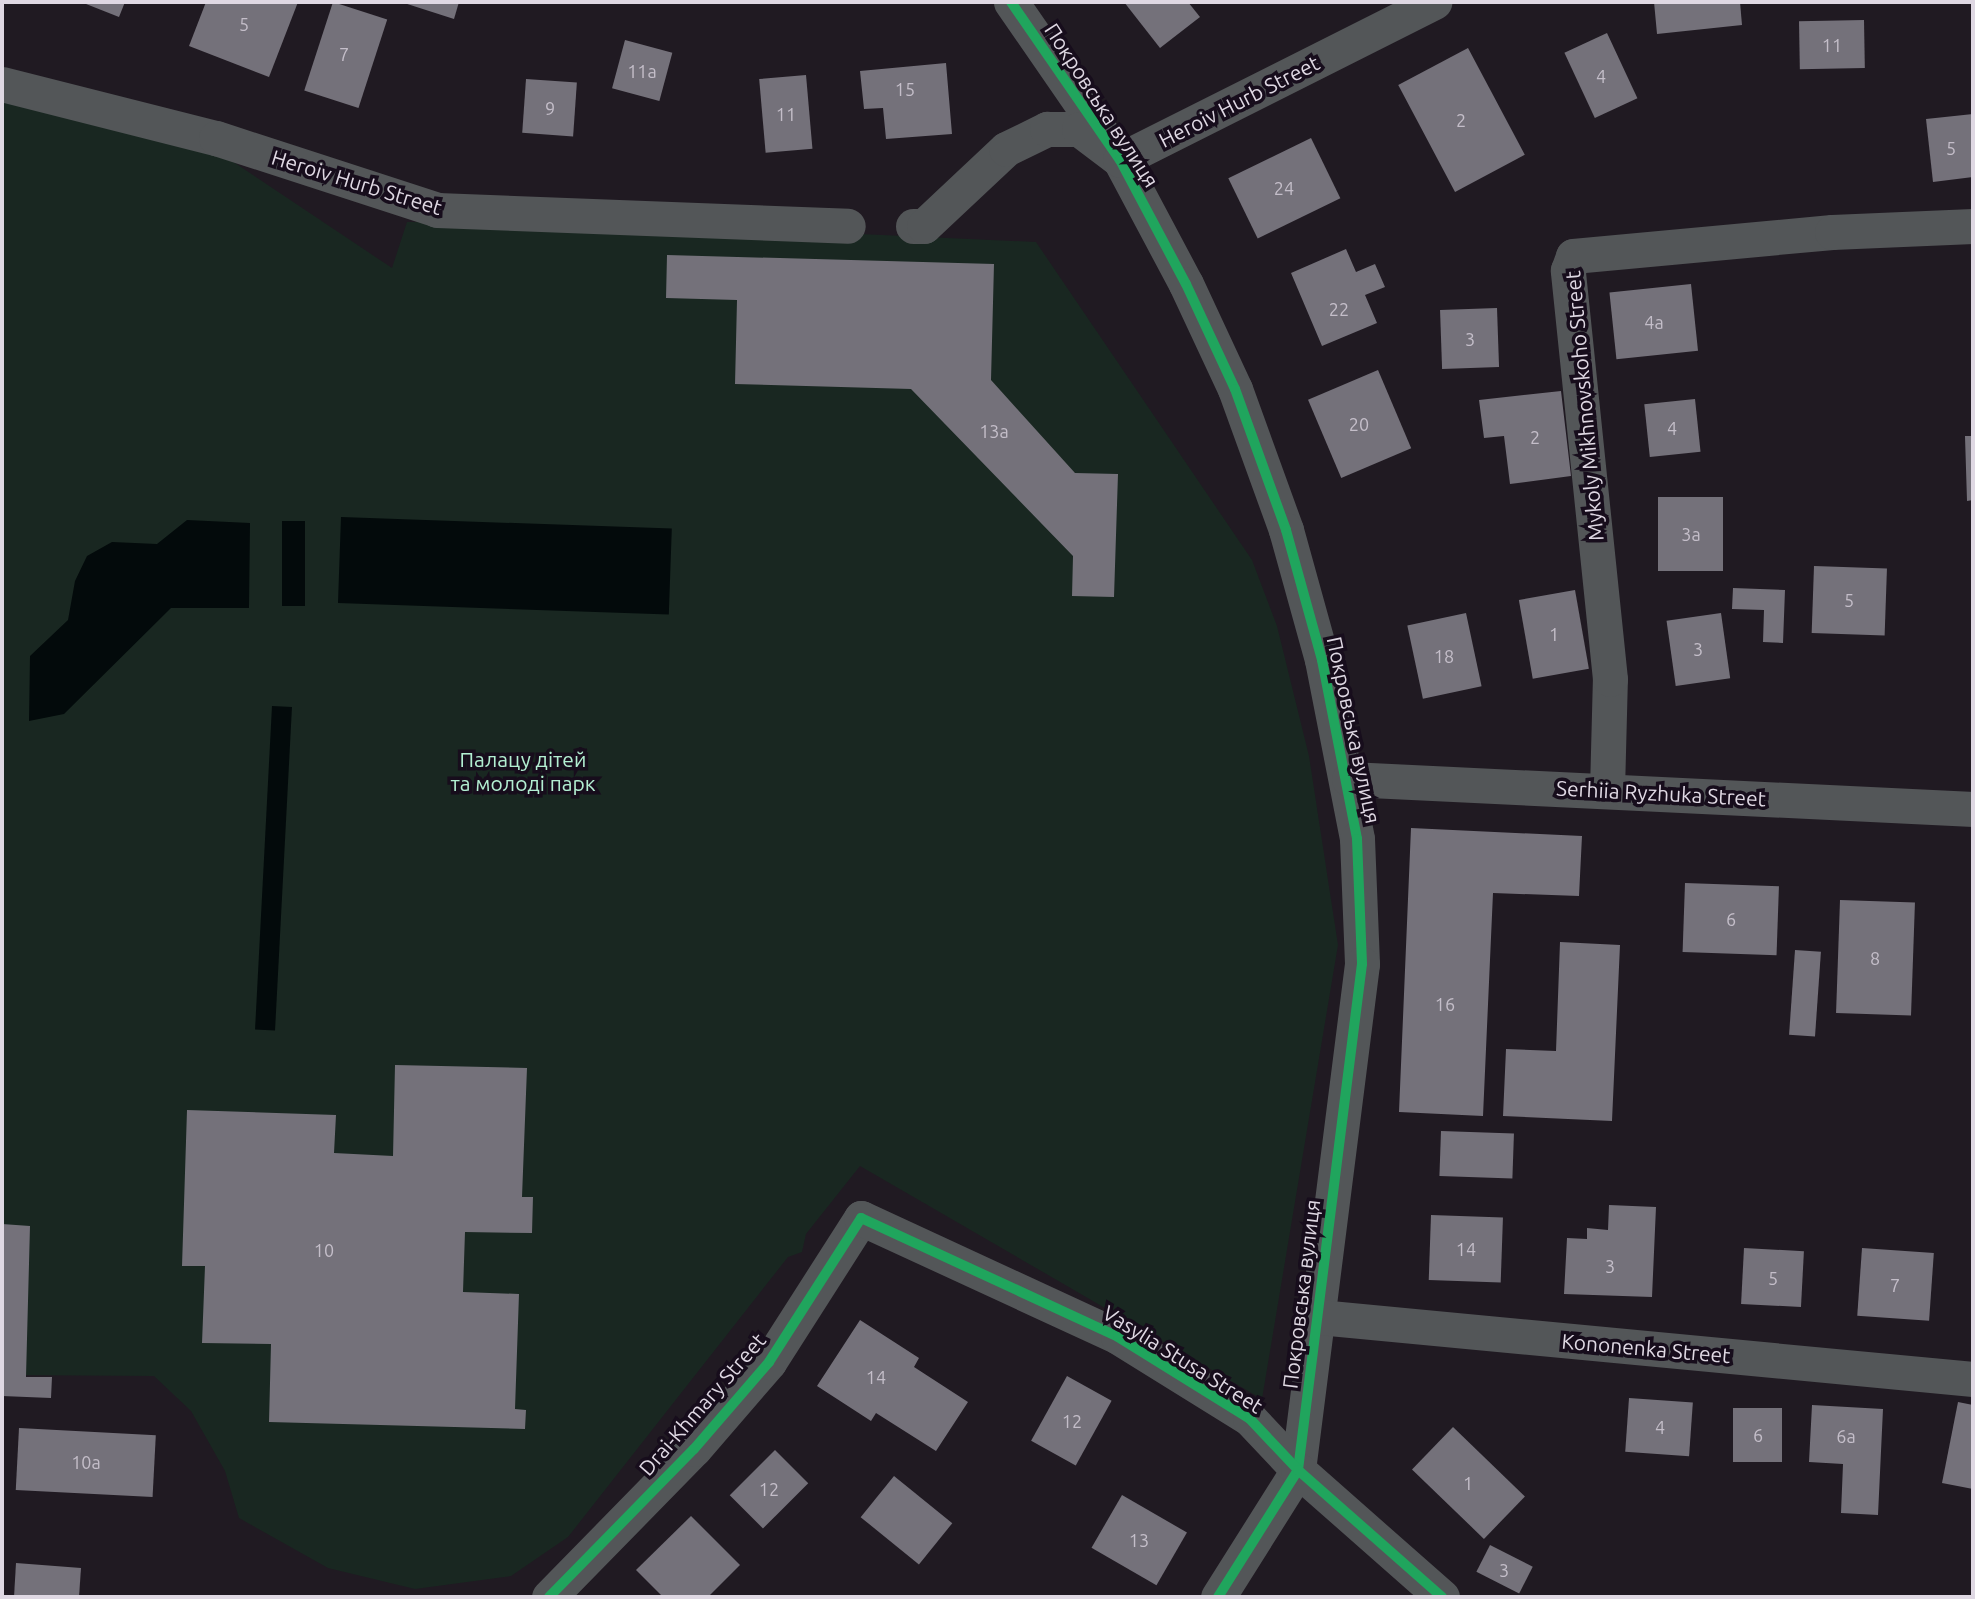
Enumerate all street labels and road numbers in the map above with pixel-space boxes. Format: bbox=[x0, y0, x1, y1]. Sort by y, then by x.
street label: Покровська вулиця bbox=[1040, 18, 1164, 192]
street label: Heroiv Hurb Street bbox=[1154, 50, 1324, 152]
street label: Heroiv Hurb Street bbox=[269, 144, 445, 220]
street label: Mykoly Mikhnovskoho Street bbox=[1560, 270, 1608, 542]
street label: Покровська вулиця bbox=[1322, 634, 1386, 826]
street label: Serhiia Ryzhuka Street bbox=[1555, 775, 1767, 811]
street label: Покровська вулиця bbox=[1277, 1198, 1325, 1390]
street label: Vasylia Stusa Street bbox=[1098, 1300, 1268, 1418]
street label: Drai-Khmary Street bbox=[633, 1328, 771, 1480]
street label: Kononenka Street bbox=[1560, 1328, 1732, 1368]

